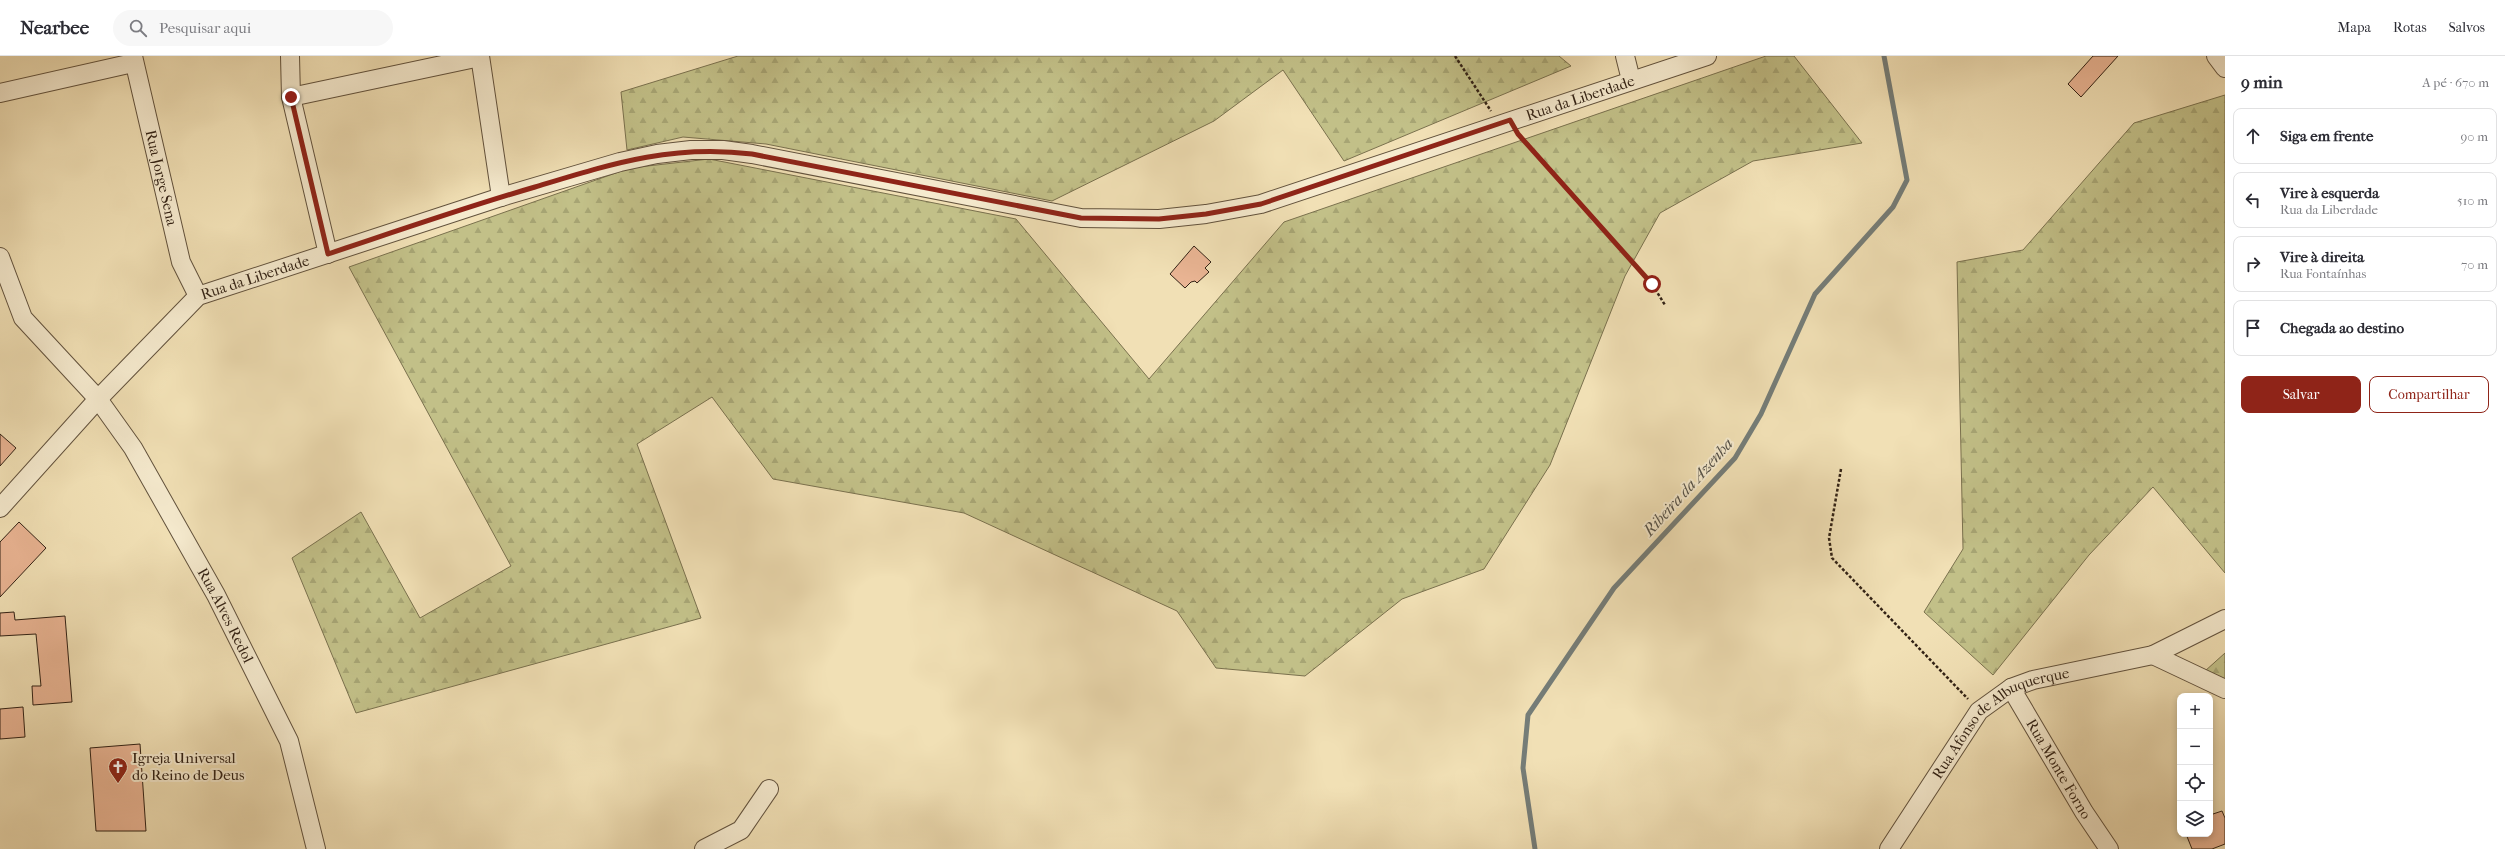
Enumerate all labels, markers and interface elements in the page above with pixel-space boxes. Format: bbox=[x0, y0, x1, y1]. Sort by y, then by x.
search box bbox=[113, 10, 393, 46]
text: Nearbee bbox=[20, 17, 89, 39]
icon: search bbox=[127, 17, 149, 39]
text: Pesquisar aqui bbox=[159, 19, 251, 37]
text: Mapa bbox=[2338, 19, 2371, 36]
text: Rotas bbox=[2393, 19, 2427, 36]
text: Salvos bbox=[2449, 19, 2485, 36]
street label: Rua da Liberdade bbox=[1524, 72, 1637, 124]
text: 9 min bbox=[2241, 72, 2283, 92]
text: A pé · 670 m bbox=[2422, 75, 2489, 90]
route end bbox=[282, 88, 300, 106]
icon: ahead bbox=[2242, 125, 2264, 147]
text: Siga em frente bbox=[2280, 127, 2373, 145]
street label: Rua Jorge Sena bbox=[141, 128, 181, 229]
text: 90 m bbox=[2460, 129, 2488, 144]
text: Vire à esquerda bbox=[2280, 184, 2379, 202]
icon: left bbox=[2242, 189, 2264, 211]
text: 510 m bbox=[2457, 193, 2488, 208]
text: Rua da Liberdade bbox=[2280, 202, 2378, 217]
text: Vire à direita bbox=[2280, 248, 2364, 266]
street label: Rua da Liberdade bbox=[198, 251, 312, 304]
icon: right bbox=[2242, 253, 2264, 275]
text: 70 m bbox=[2461, 257, 2488, 272]
text: Rua Fontaínhas bbox=[2280, 266, 2366, 281]
route start bbox=[1643, 275, 1661, 293]
icon: arrive bbox=[2242, 317, 2264, 339]
text: Chegada ao destino bbox=[2280, 319, 2404, 337]
button: Salvar bbox=[2241, 376, 2361, 413]
button: Compartilhar bbox=[2369, 376, 2489, 413]
water label: Ribeira da Azenha bbox=[1638, 434, 1737, 541]
street label: Rua Alves Redol bbox=[194, 565, 257, 666]
street label: Rua Afonso de Albuquerque bbox=[1928, 664, 2071, 782]
map controls bbox=[2177, 693, 2213, 837]
button: + bbox=[2177, 693, 2213, 729]
street label: Rua Monte Forno bbox=[2022, 716, 2095, 823]
button: − bbox=[2177, 729, 2213, 765]
place label: Igreja Universal do Reino de Deus bbox=[132, 749, 245, 784]
church icon: Igreja Universal do Reino de Deus bbox=[107, 756, 129, 784]
button: locate bbox=[2177, 765, 2213, 801]
button: layers bbox=[2177, 801, 2213, 837]

